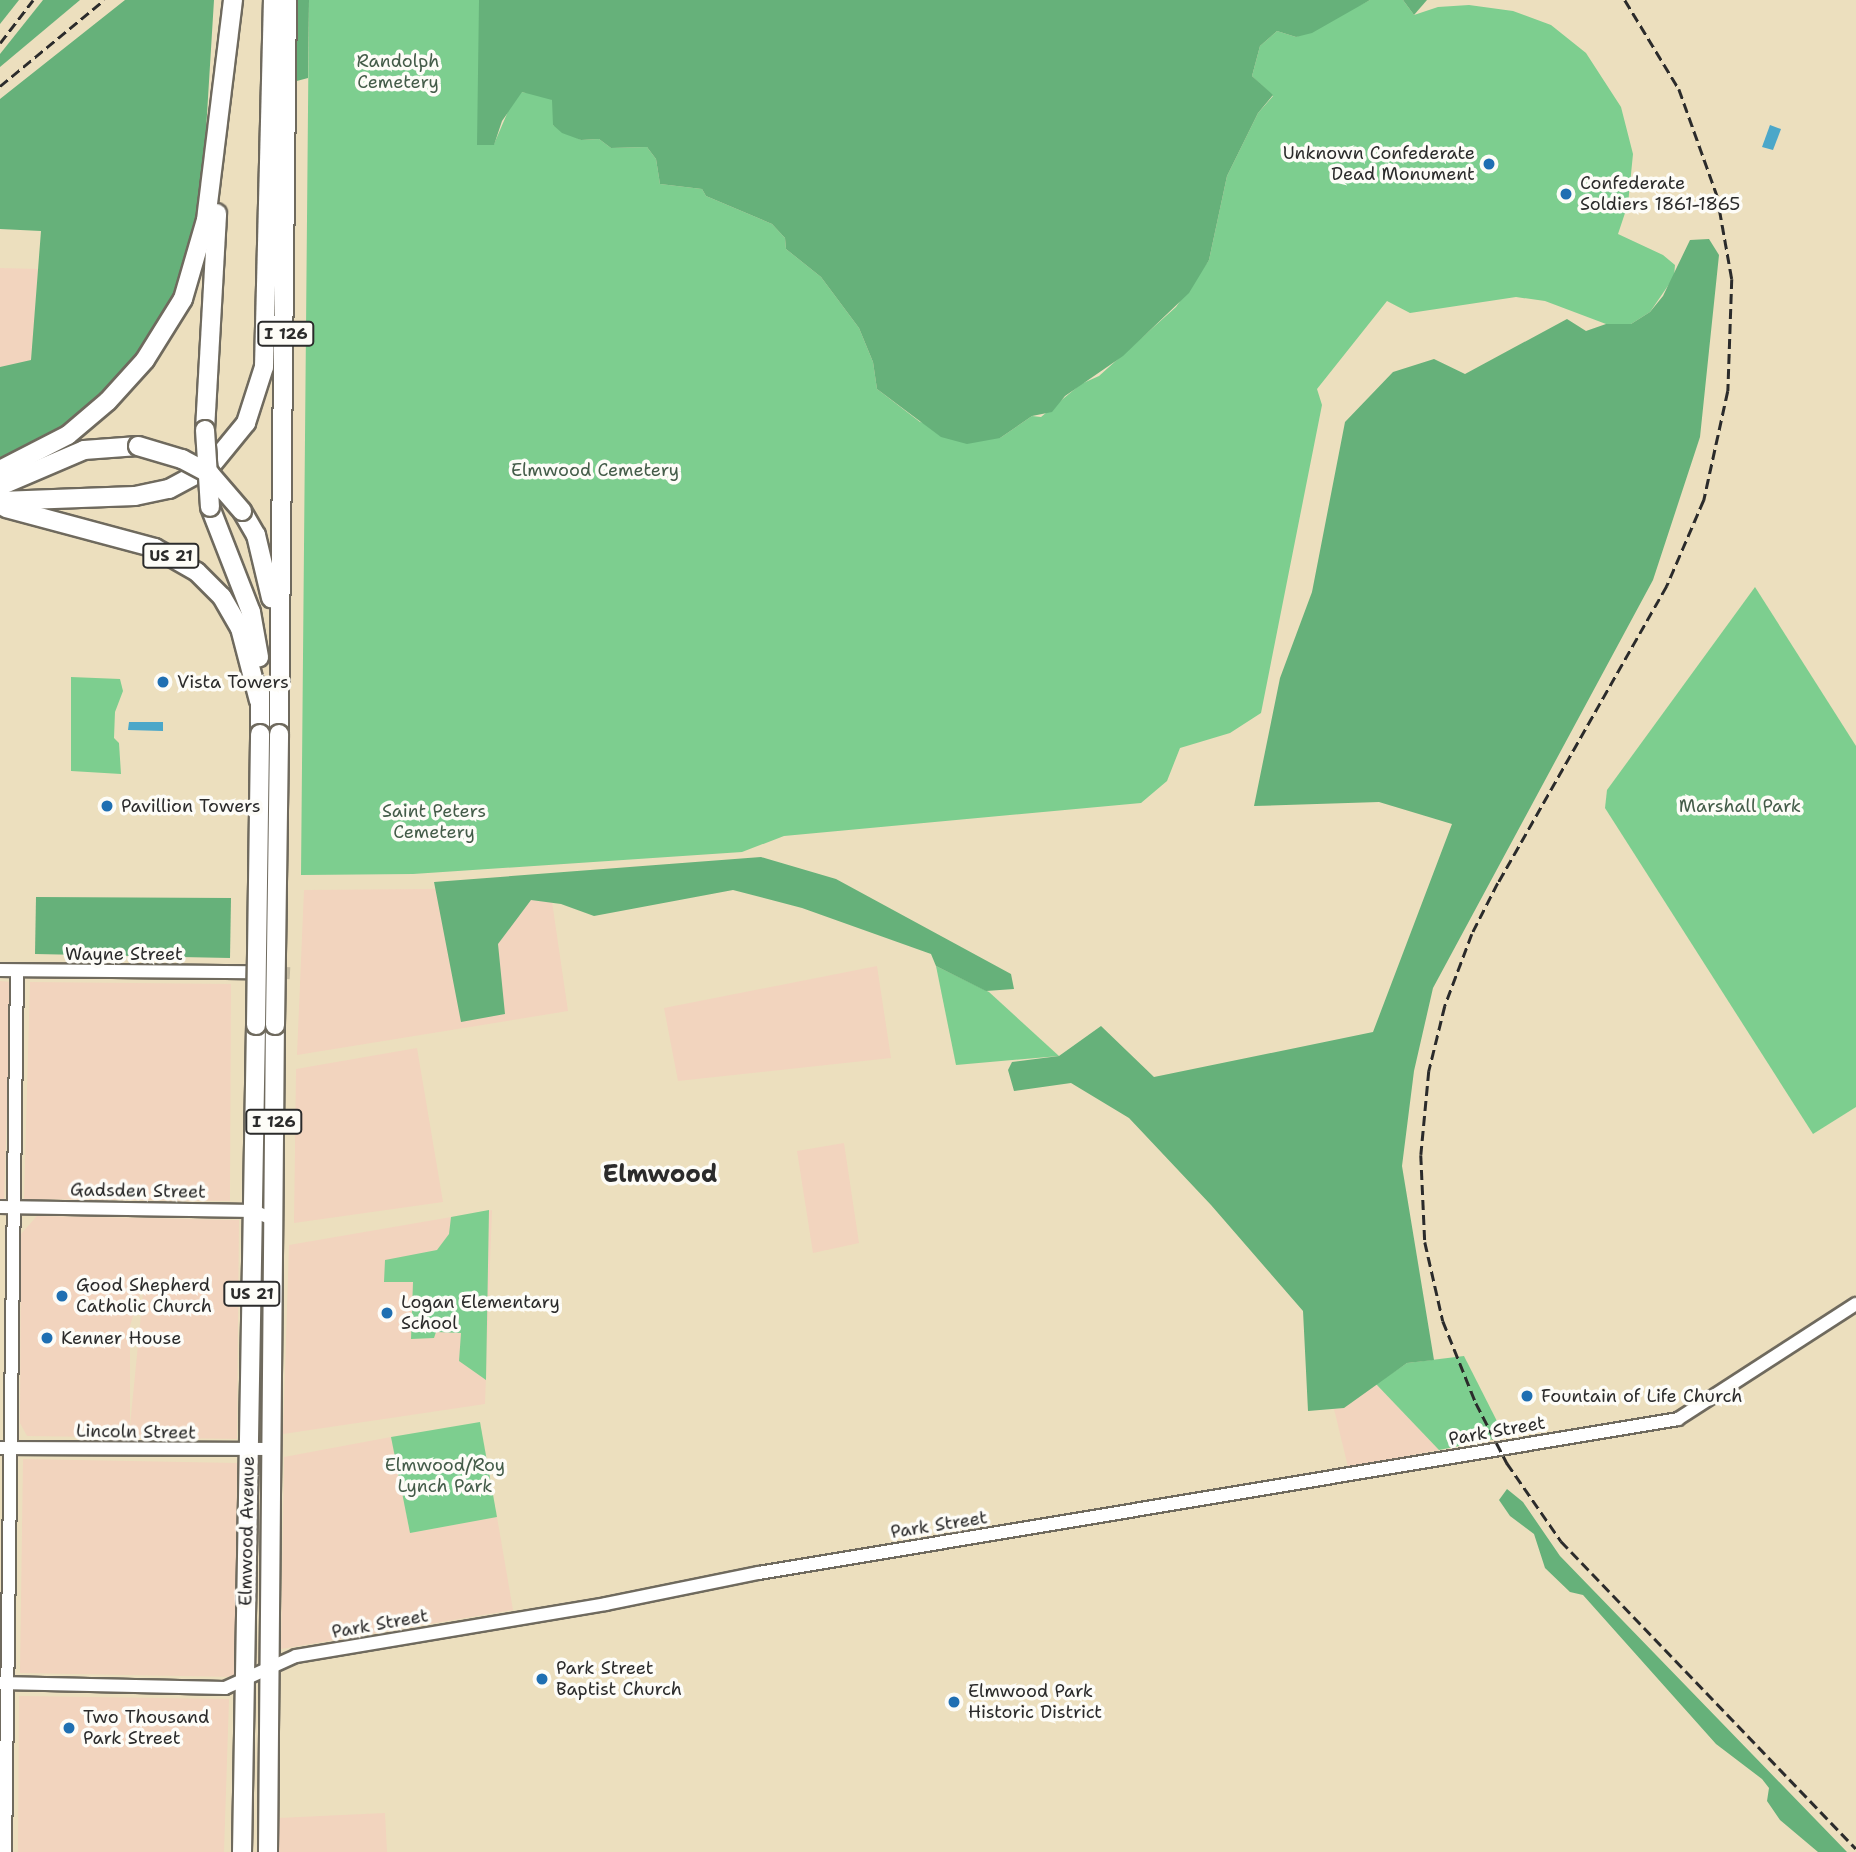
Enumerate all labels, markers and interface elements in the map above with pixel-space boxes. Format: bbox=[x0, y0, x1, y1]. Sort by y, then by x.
park label: Randolph Cemetery bbox=[356, 51, 440, 94]
place label: Unknown Confederate Dead Monument bbox=[1283, 143, 1475, 186]
marker: Unknown Confederate Dead Monument bbox=[1481, 156, 1497, 172]
place label: Confederate Soldiers 1861-1865 bbox=[1580, 173, 1740, 216]
marker: Confederate Soldiers 1861-1865 bbox=[1558, 186, 1574, 202]
road number: I 126 bbox=[256, 322, 316, 346]
park label: Elmwood Cemetery bbox=[511, 459, 679, 481]
road number: US 21 bbox=[141, 544, 201, 568]
place label: Vista Towers bbox=[177, 671, 289, 693]
marker: Vista Towers bbox=[155, 674, 171, 690]
place label: Pavillion Towers bbox=[121, 795, 261, 817]
park label: Marshall Park bbox=[1679, 795, 1801, 817]
marker: Pavillion Towers bbox=[99, 798, 115, 814]
park label: Saint Peters Cemetery bbox=[382, 801, 486, 844]
street label: Wayne Street bbox=[65, 943, 183, 965]
road number: I 126 bbox=[244, 1110, 304, 1134]
district label: Elmwood bbox=[602, 1161, 718, 1189]
street label: Gadsden Street bbox=[70, 1179, 206, 1203]
place label: Good Shepherd Catholic Church bbox=[76, 1275, 212, 1318]
road number: US 21 bbox=[222, 1282, 282, 1306]
marker: Good Shepherd Catholic Church bbox=[54, 1288, 70, 1304]
place label: Logan Elementary School bbox=[401, 1292, 560, 1334]
marker: Logan Elementary School bbox=[379, 1305, 395, 1321]
place label: Kenner House bbox=[61, 1327, 181, 1349]
marker: Kenner House bbox=[39, 1330, 55, 1346]
place label: Fountain of Life Church bbox=[1541, 1385, 1742, 1407]
marker: Fountain of Life Church bbox=[1519, 1388, 1535, 1404]
street label: Park Street bbox=[1447, 1412, 1547, 1450]
street label: Lincoln Street bbox=[76, 1420, 196, 1444]
park label: Elmwood/Roy Lynch Park bbox=[385, 1455, 505, 1498]
street label: Elmwood Avenue bbox=[235, 1456, 259, 1606]
street label: Park Street bbox=[889, 1507, 989, 1543]
street label: Park Street bbox=[330, 1605, 430, 1643]
place label: Park Street Baptist Church bbox=[556, 1658, 682, 1700]
marker: Park Street Baptist Church bbox=[534, 1671, 550, 1687]
place label: Elmwood Park Historic District bbox=[968, 1681, 1102, 1724]
marker: Elmwood Park Historic District bbox=[946, 1694, 962, 1710]
place label: Two Thousand Park Street bbox=[83, 1707, 209, 1750]
marker: Two Thousand Park Street bbox=[61, 1720, 77, 1736]

